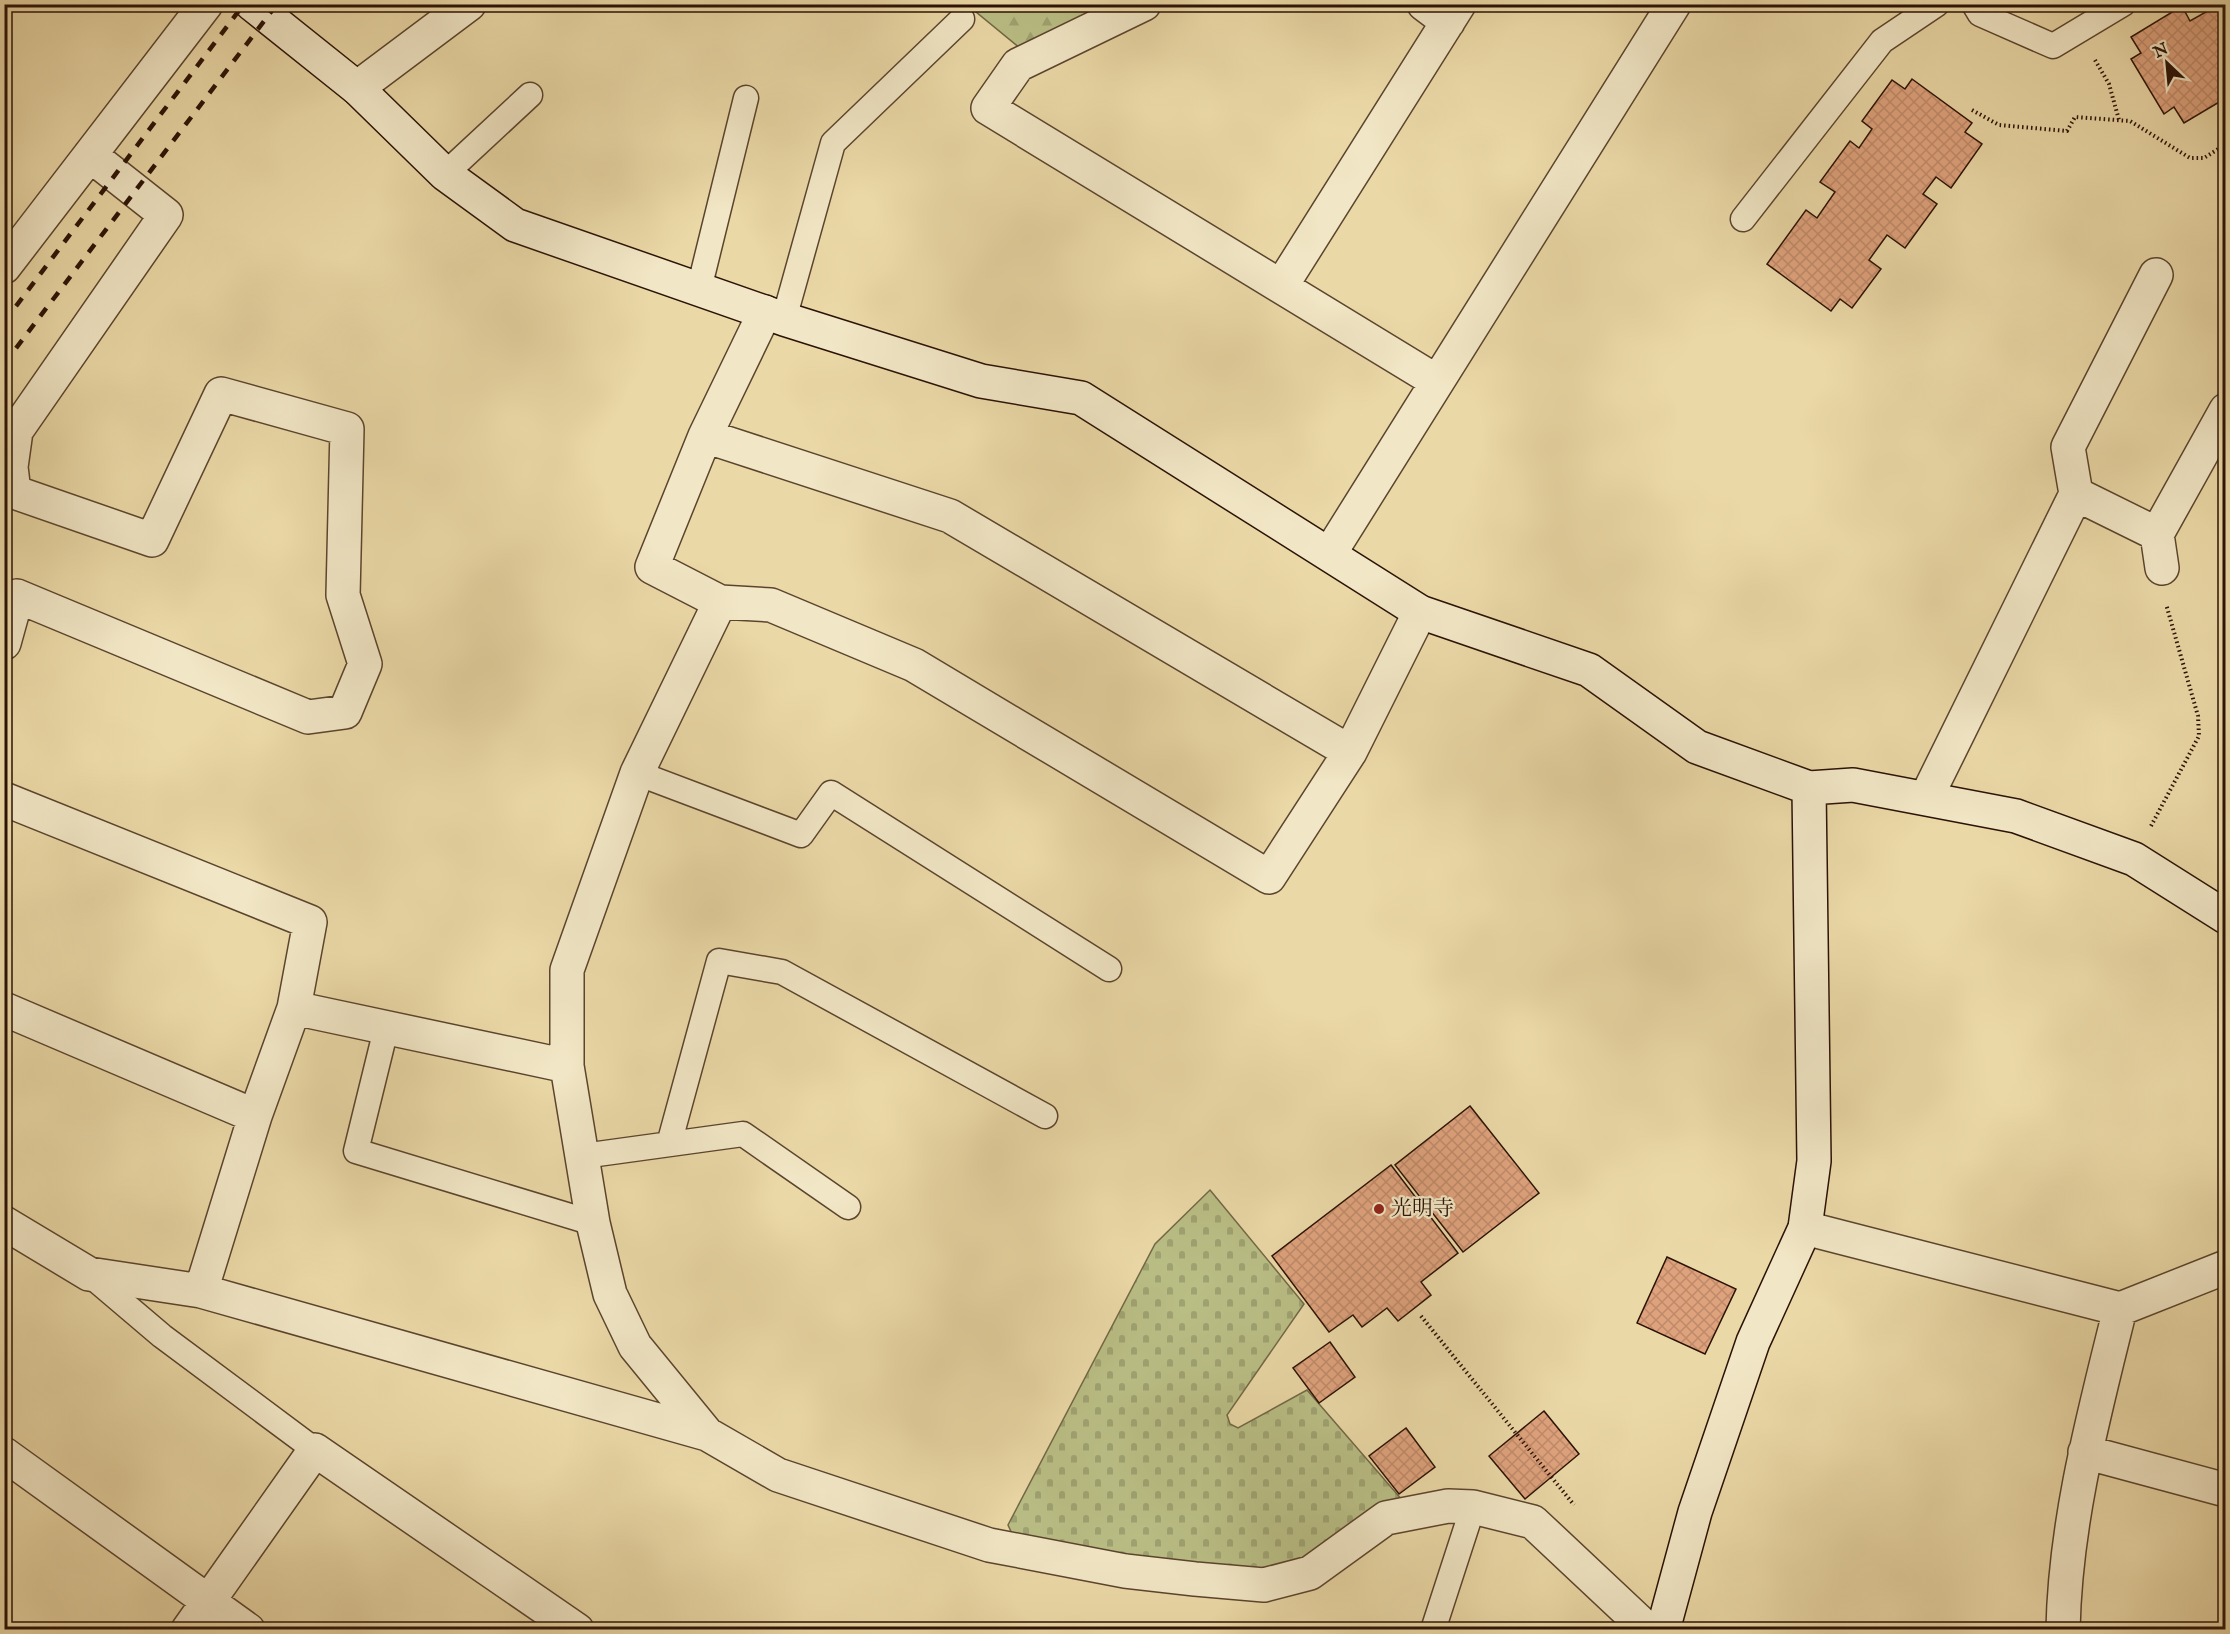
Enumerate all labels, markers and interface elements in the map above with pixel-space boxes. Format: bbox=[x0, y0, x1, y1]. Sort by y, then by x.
north arrow bbox=[2137, 33, 2197, 93]
text: N bbox=[2150, 39, 2172, 64]
place label: 光明寺 bbox=[1391, 1196, 1454, 1223]
marker: 光明寺 bbox=[1372, 1202, 1386, 1216]

